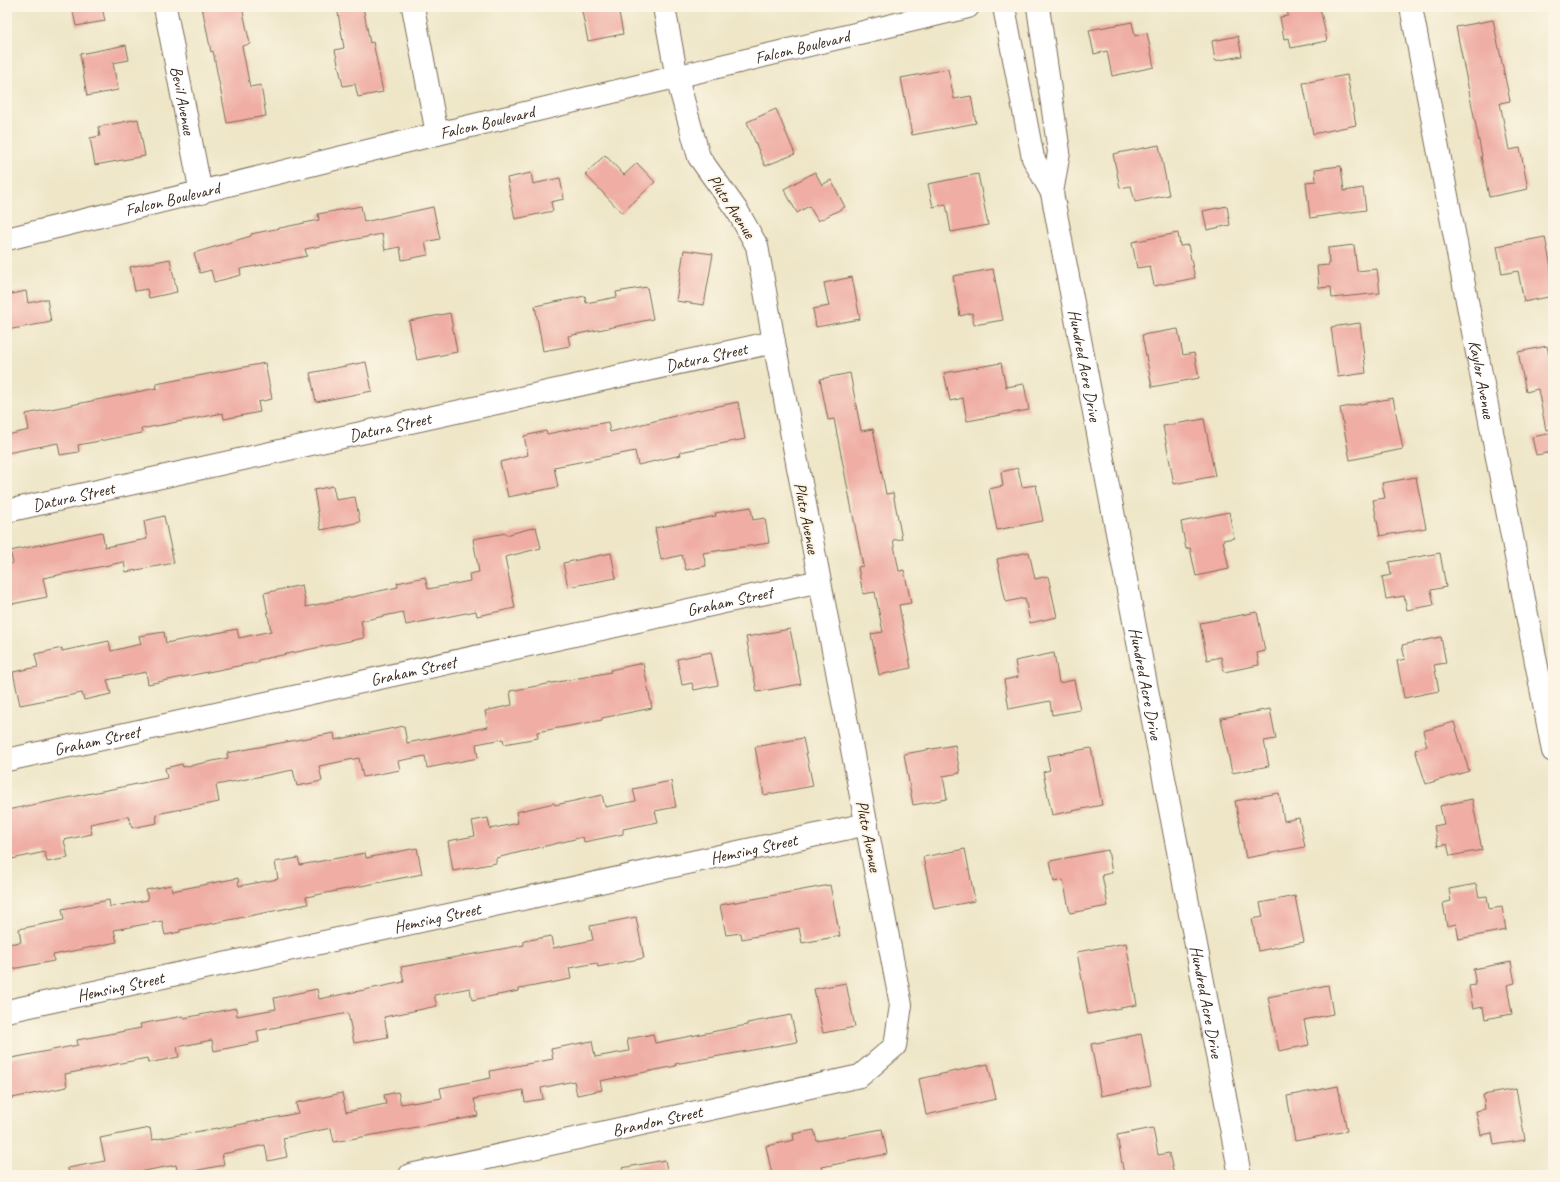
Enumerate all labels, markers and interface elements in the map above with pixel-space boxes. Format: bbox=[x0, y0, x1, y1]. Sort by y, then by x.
street label: Falcon Boulevard bbox=[753, 25, 854, 69]
street label: Bevil Avenue bbox=[166, 64, 200, 138]
street label: Falcon Boulevard bbox=[438, 101, 539, 144]
street label: Pluto Avenue bbox=[703, 170, 761, 243]
street label: Falcon Boulevard bbox=[123, 177, 224, 221]
street label: Hundred Acre Drive bbox=[1064, 308, 1106, 425]
street label: Datura Street bbox=[663, 338, 752, 377]
street label: Kaylor Avenue bbox=[1464, 339, 1500, 422]
street label: Datura Street bbox=[347, 407, 435, 446]
street label: Datura Street bbox=[31, 477, 119, 516]
street label: Pluto Avenue bbox=[789, 481, 824, 557]
street label: Graham Street bbox=[685, 581, 777, 621]
street label: Hundred Acre Drive bbox=[1124, 626, 1167, 743]
street label: Graham Street bbox=[369, 651, 460, 691]
street label: Graham Street bbox=[52, 721, 144, 760]
street label: Pluto Avenue bbox=[851, 799, 886, 875]
street label: Hemsing Street bbox=[708, 829, 801, 869]
street label: Hemsing Street bbox=[392, 898, 485, 938]
street label: Hundred Acre Drive bbox=[1185, 944, 1228, 1061]
street label: Hemsing Street bbox=[75, 967, 168, 1006]
street label: Brandon Street bbox=[610, 1101, 706, 1141]

